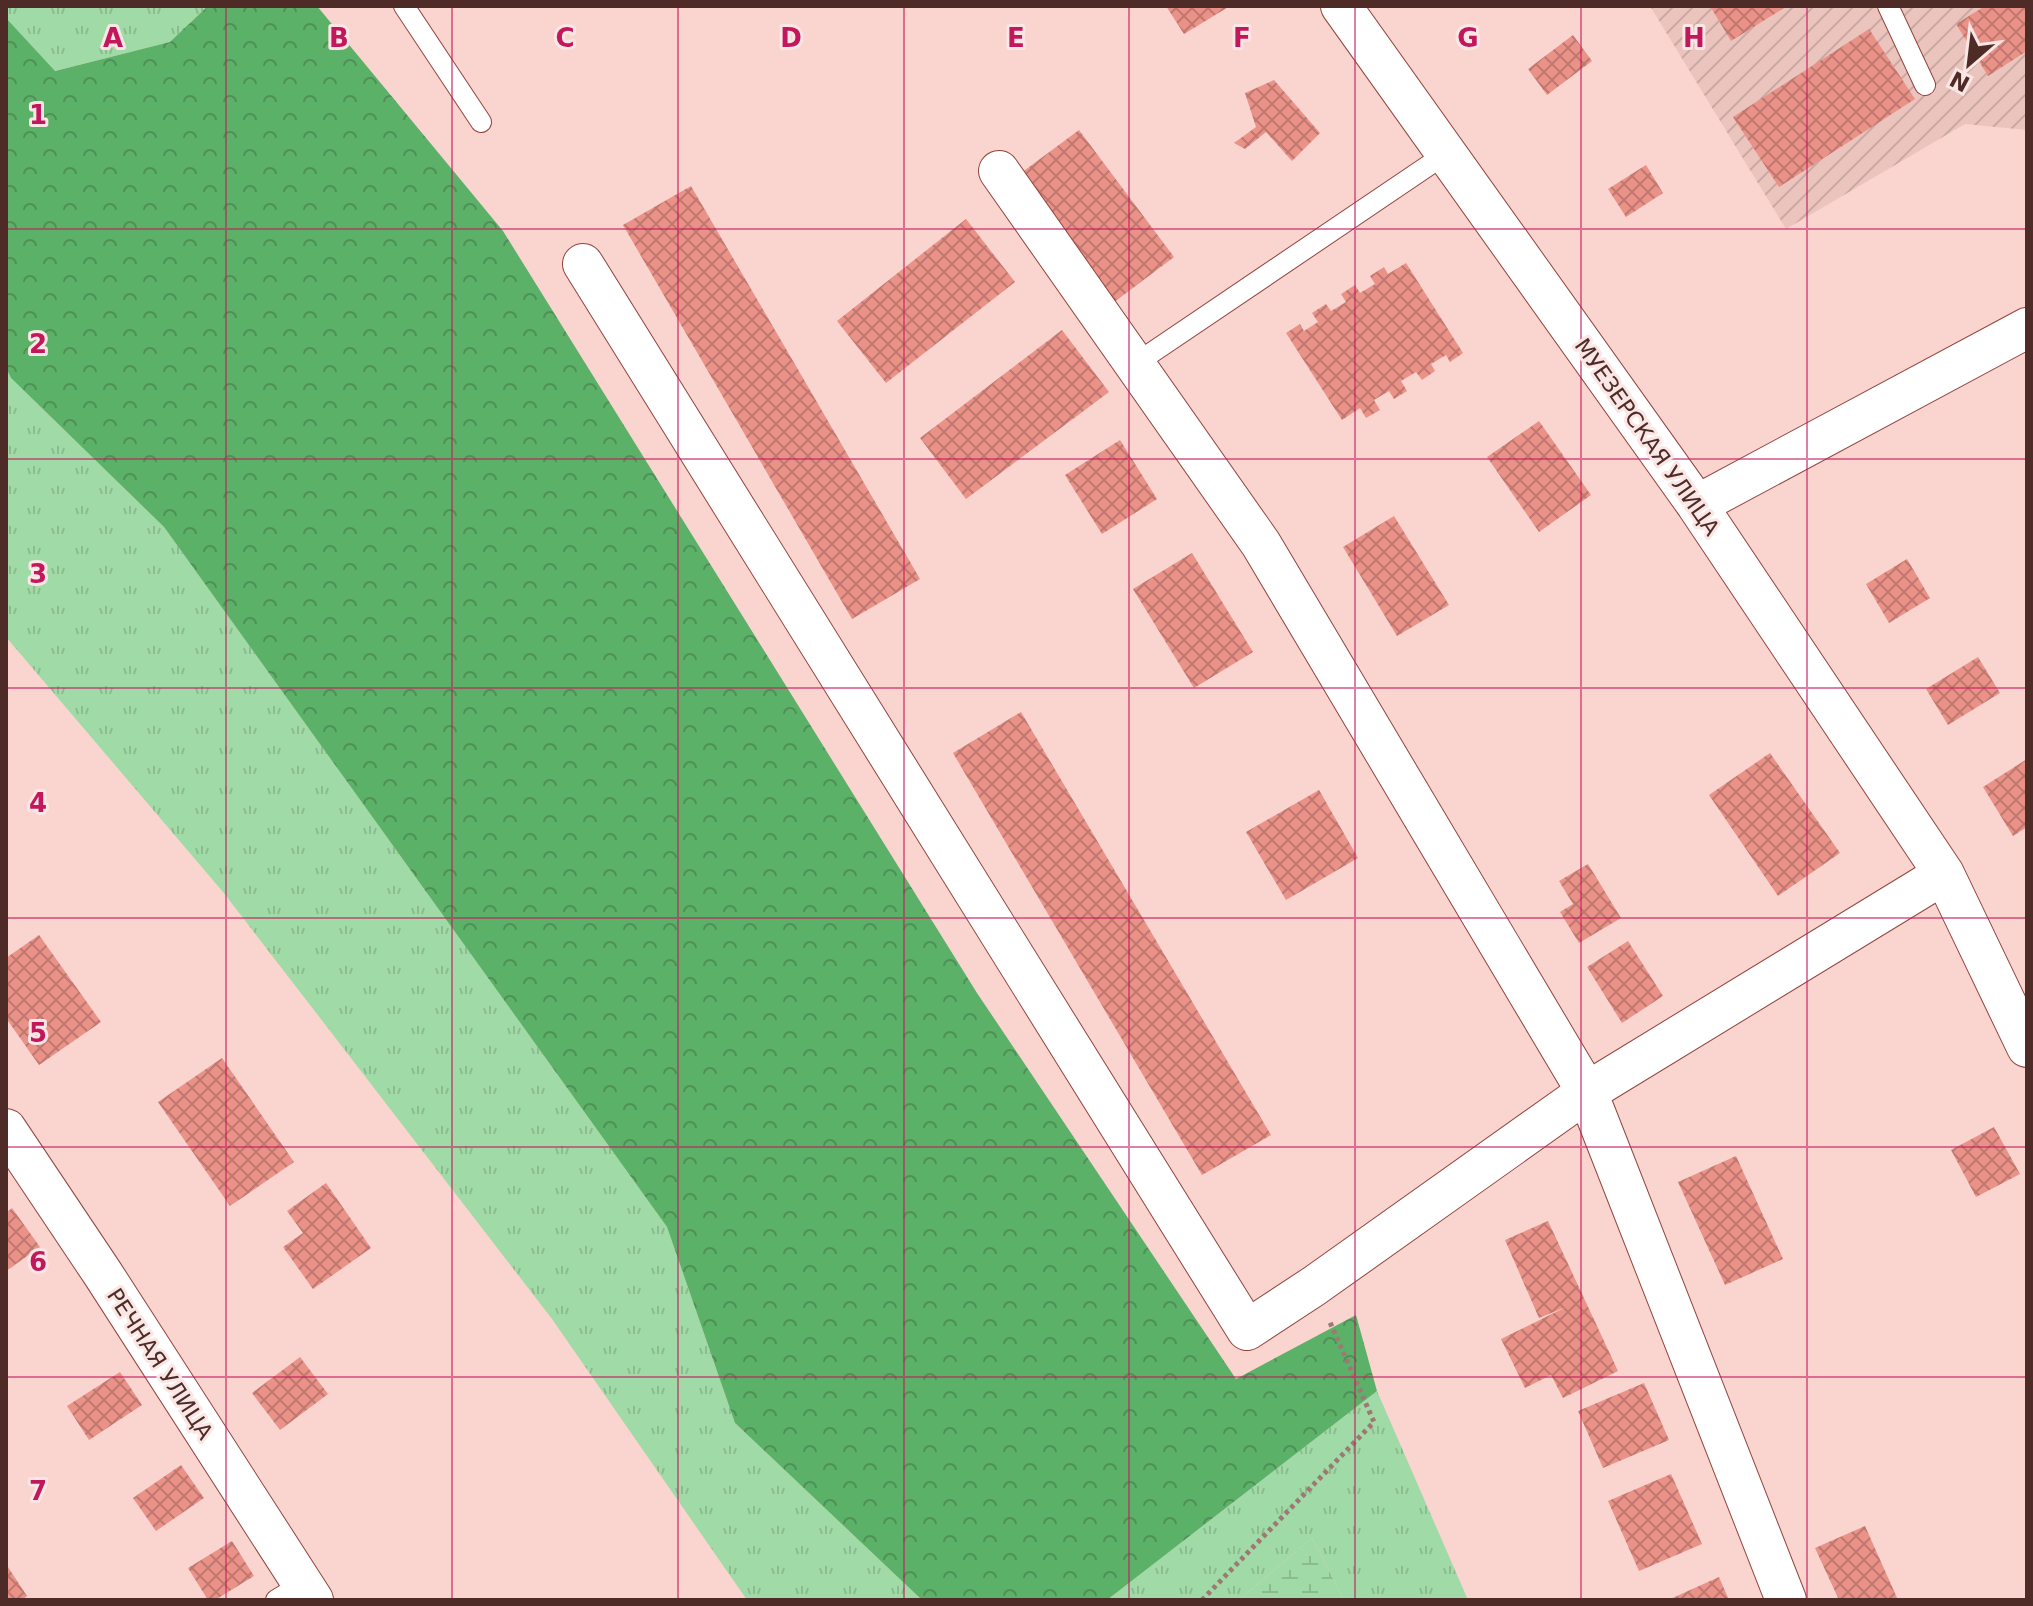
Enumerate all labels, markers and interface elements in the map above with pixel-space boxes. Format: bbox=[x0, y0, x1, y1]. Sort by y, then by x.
text: A bbox=[103, 23, 123, 53]
text: B bbox=[329, 23, 349, 53]
text: C bbox=[555, 23, 575, 53]
text: D bbox=[780, 23, 802, 53]
text: E bbox=[1007, 23, 1025, 53]
text: F bbox=[1233, 23, 1251, 53]
text: G bbox=[1457, 23, 1479, 53]
text: H bbox=[1683, 23, 1705, 53]
north arrow bbox=[1929, 24, 2009, 104]
text: N bbox=[1946, 66, 1974, 97]
text: 1 bbox=[29, 100, 47, 130]
text: 2 bbox=[29, 329, 47, 359]
street label: МУЕЗЕРСКАЯ УЛИЦА bbox=[1570, 334, 1724, 540]
text: 3 bbox=[29, 559, 47, 589]
text: 4 bbox=[29, 788, 47, 818]
text: 5 bbox=[29, 1018, 47, 1048]
text: 6 bbox=[29, 1247, 47, 1277]
street label: РЕЧНАЯ УЛИЦА bbox=[102, 1284, 218, 1444]
text: 7 bbox=[29, 1476, 47, 1506]

